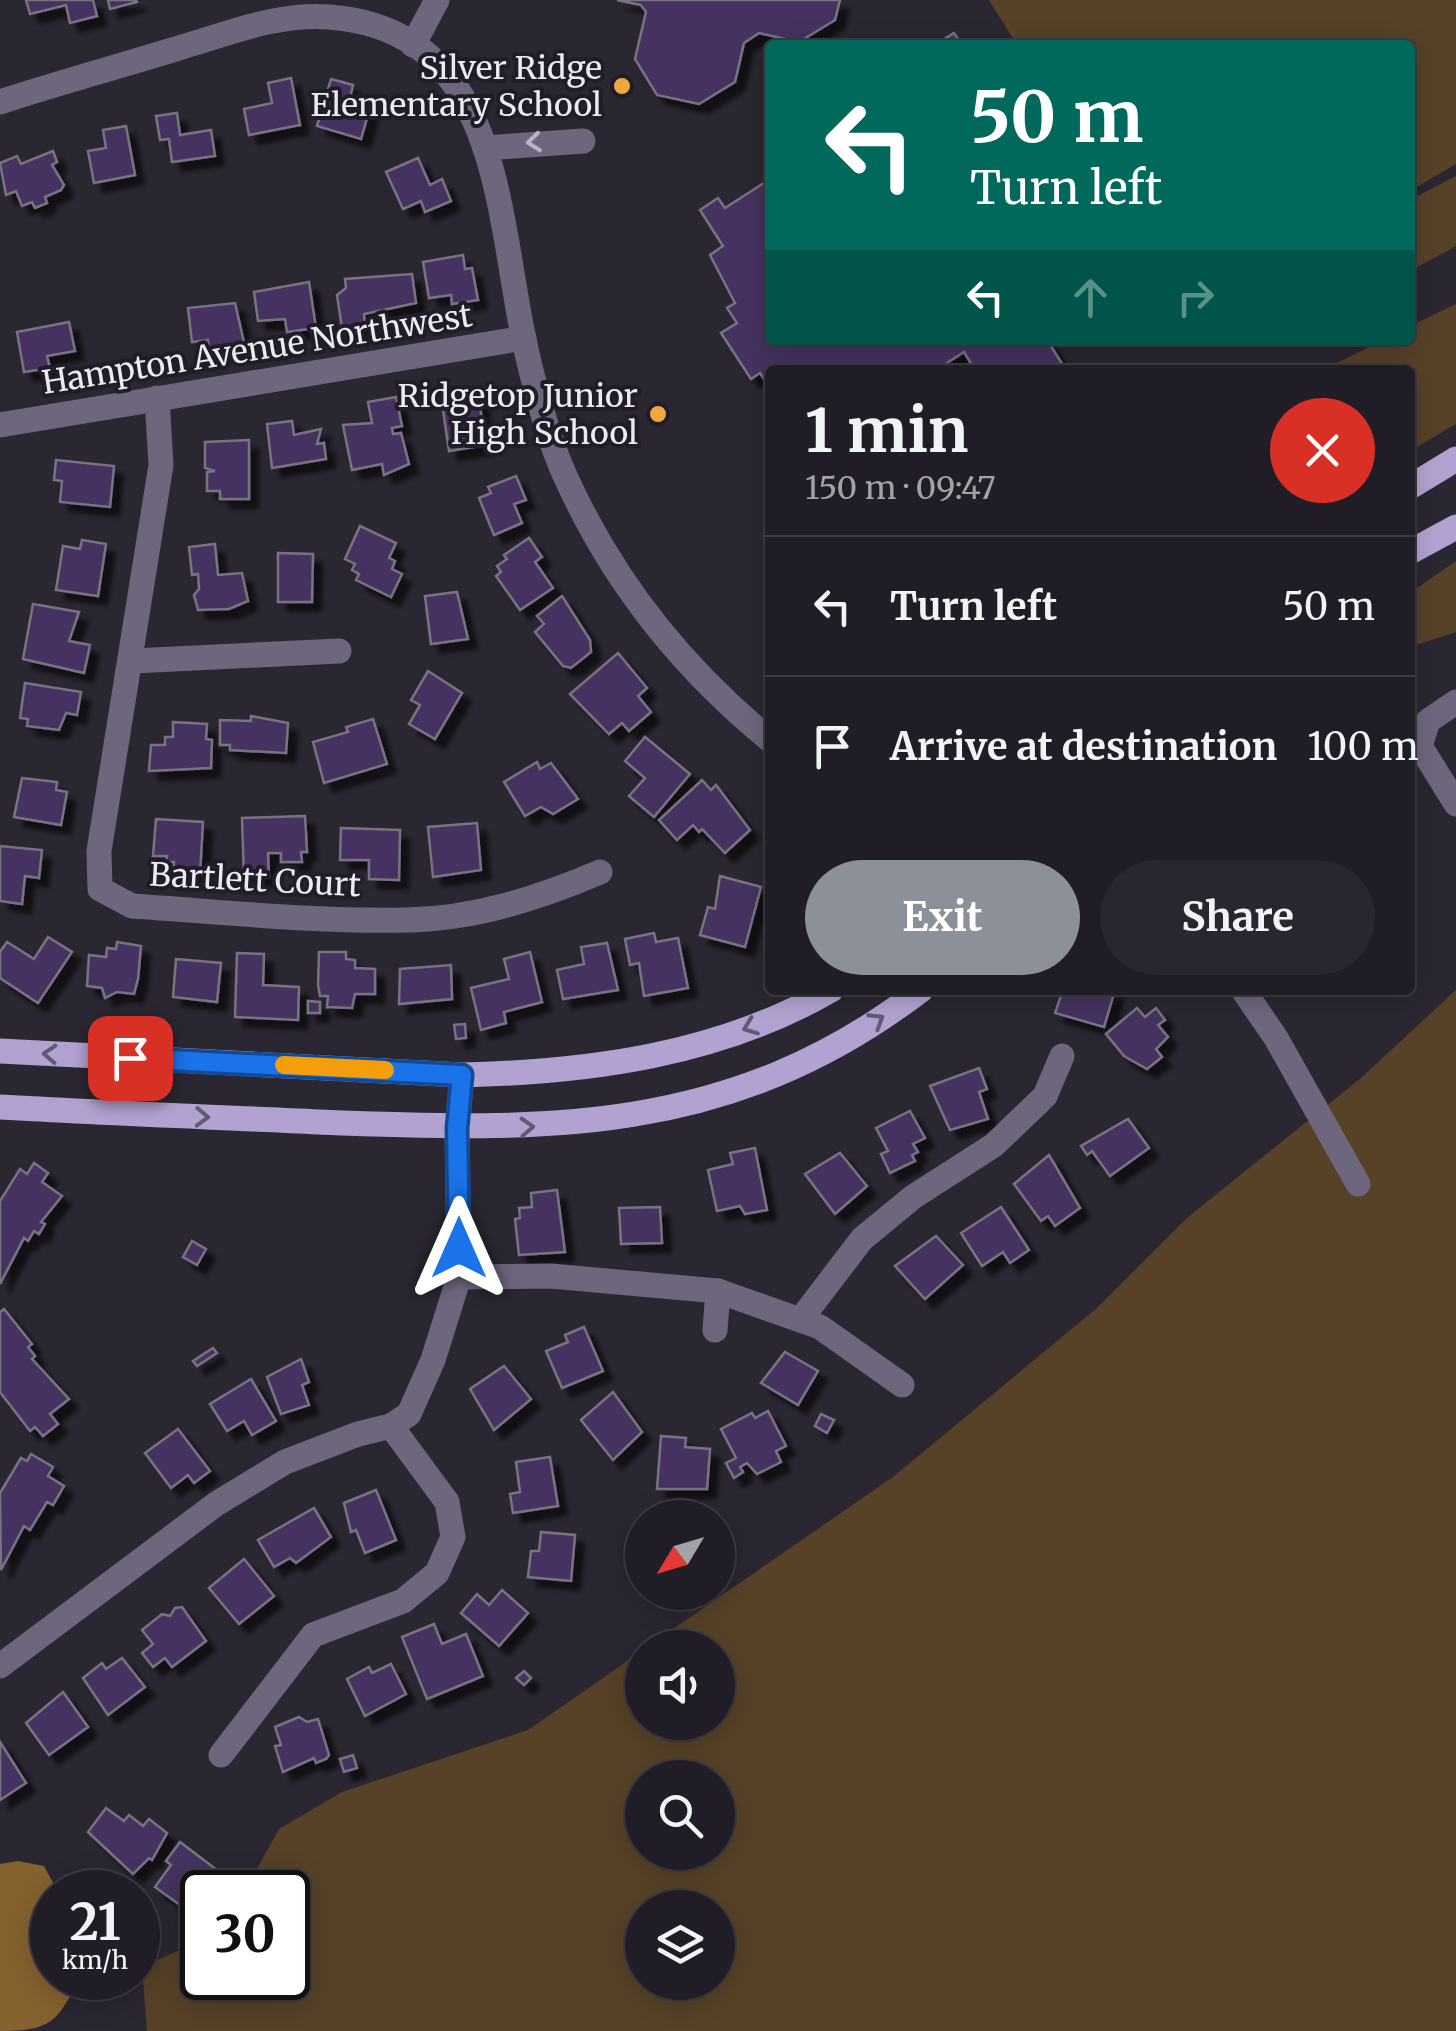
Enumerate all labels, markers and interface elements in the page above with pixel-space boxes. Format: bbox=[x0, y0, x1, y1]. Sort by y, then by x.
place label: Silver Ridge Elementary School bbox=[311, 48, 602, 125]
text: 50 m bbox=[970, 73, 1143, 161]
marker: Silver Ridge Elementary School bbox=[611, 75, 633, 97]
icon: left bbox=[805, 80, 935, 210]
one-way arrow bbox=[526, 131, 542, 153]
text: Turn left bbox=[970, 160, 1162, 216]
icon: left bbox=[958, 270, 1013, 325]
icon: ahead bbox=[1063, 270, 1118, 325]
icon: right bbox=[1168, 270, 1223, 325]
street label: Hampton Avenue Northwest bbox=[39, 295, 475, 403]
place label: Ridgetop Junior High School bbox=[398, 376, 638, 453]
text: 1 min bbox=[805, 393, 968, 468]
button: close bbox=[1270, 398, 1375, 503]
marker: Ridgetop Junior High School bbox=[647, 403, 669, 425]
text: 150 m · 09:47 bbox=[805, 468, 996, 508]
icon: left bbox=[805, 579, 860, 634]
text: Turn left bbox=[890, 583, 1057, 630]
text: 50 m bbox=[1282, 583, 1375, 630]
icon: arrive bbox=[805, 719, 860, 774]
text: Arrive at destination bbox=[890, 723, 1277, 770]
text: 100 m bbox=[1307, 723, 1419, 770]
street label: Bartlett Court bbox=[148, 854, 362, 906]
button: Exit bbox=[805, 860, 1080, 975]
button: Share bbox=[1100, 860, 1375, 975]
one-way arrow bbox=[866, 1013, 884, 1032]
one-way arrow bbox=[742, 1015, 760, 1035]
pin bbox=[88, 1016, 173, 1101]
icon: arrive bbox=[103, 1031, 158, 1086]
one-way arrow bbox=[42, 1044, 58, 1065]
one-way arrow bbox=[195, 1106, 211, 1127]
one-way arrow bbox=[519, 1117, 535, 1138]
position arrow bbox=[407, 1196, 511, 1300]
north arrow bbox=[625, 1500, 735, 1610]
map controls bbox=[625, 1500, 735, 2000]
button: sound bbox=[625, 1630, 735, 1740]
button: search bbox=[625, 1760, 735, 1870]
speed limit sign: 30 bbox=[180, 1870, 310, 2000]
button: layers bbox=[625, 1890, 735, 2000]
text: 21 bbox=[69, 1891, 121, 1954]
text: km/h bbox=[62, 1944, 128, 1976]

